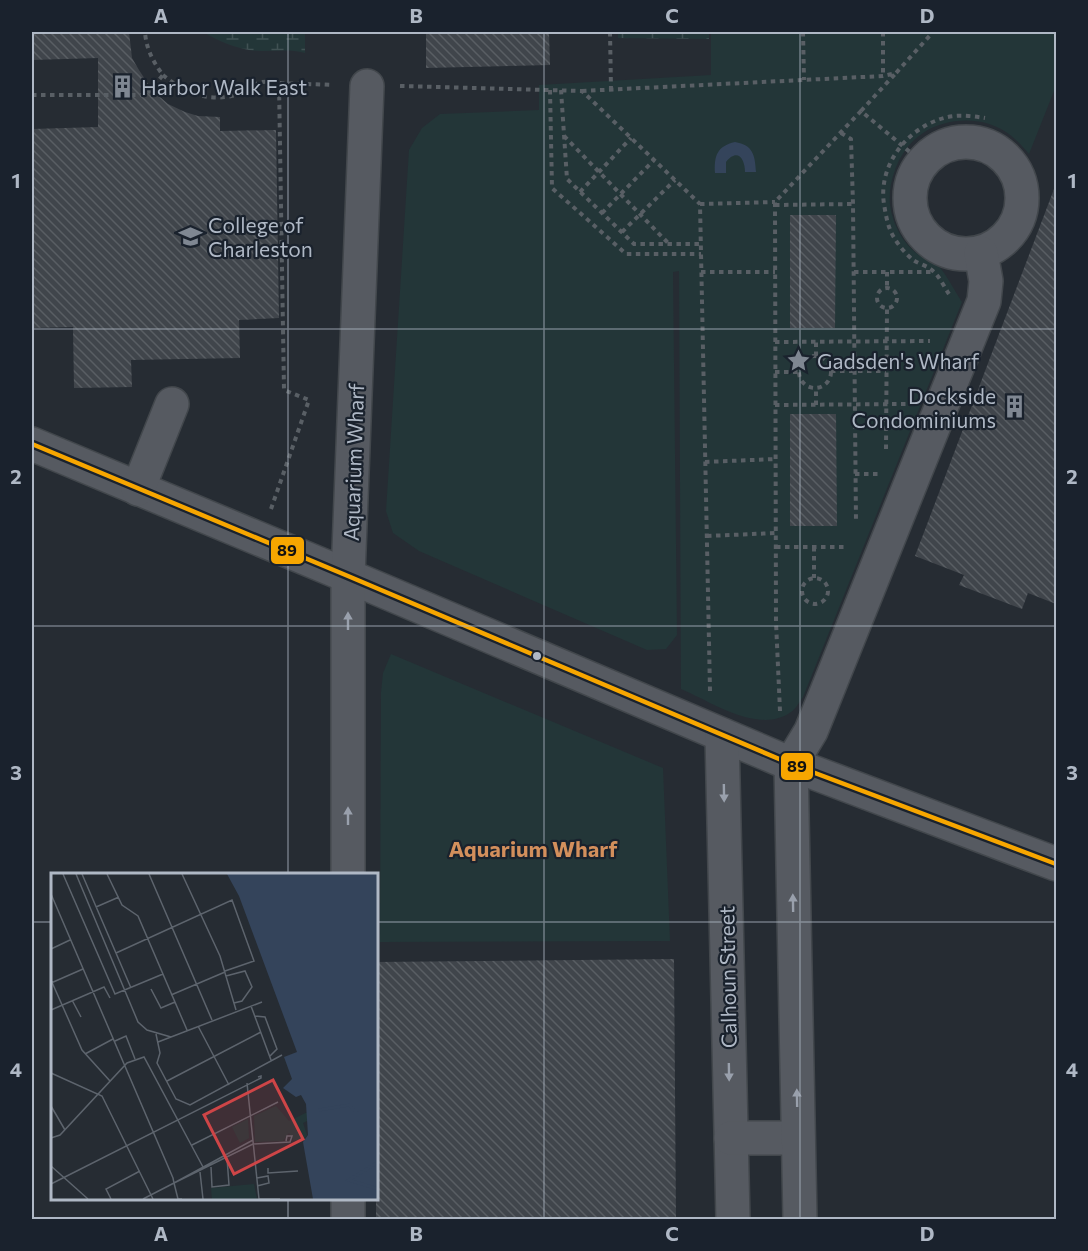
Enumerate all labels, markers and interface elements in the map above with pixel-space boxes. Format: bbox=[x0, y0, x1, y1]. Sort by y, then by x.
text: A bbox=[154, 3, 168, 27]
text: B bbox=[409, 3, 423, 27]
text: C bbox=[665, 3, 679, 27]
text: D bbox=[920, 3, 934, 27]
building icon: Harbor Walk East bbox=[110, 73, 136, 99]
place label: Harbor Walk East bbox=[141, 74, 307, 99]
text: 1 bbox=[11, 168, 21, 192]
text: 1 bbox=[1067, 168, 1077, 192]
place label: College of Charleston bbox=[208, 212, 313, 261]
school or university icon: College of Charleston bbox=[177, 223, 203, 249]
place icon: Gadsden's Wharf bbox=[786, 347, 812, 373]
place label: Gadsden's Wharf bbox=[817, 348, 980, 373]
street label: Aquarium Wharf bbox=[338, 382, 368, 541]
place label: Dockside Condominiums bbox=[852, 383, 996, 432]
building icon: Dockside Condominiums bbox=[1001, 394, 1027, 420]
text: 2 bbox=[10, 464, 22, 488]
text: 2 bbox=[1066, 464, 1078, 488]
line badge: 89 bbox=[270, 536, 305, 565]
text: 89 bbox=[277, 540, 297, 559]
one-way arrow bbox=[343, 612, 353, 631]
unlabelled marker bbox=[531, 650, 543, 662]
line badge: 89 bbox=[780, 752, 814, 781]
text: 89 bbox=[787, 756, 807, 775]
text: 3 bbox=[10, 760, 22, 784]
text: 3 bbox=[1066, 760, 1078, 784]
one-way arrow bbox=[719, 784, 728, 803]
one-way arrow bbox=[343, 807, 353, 826]
district label: Aquarium Wharf bbox=[449, 835, 618, 862]
inset map bbox=[51, 873, 378, 1200]
one-way arrow bbox=[788, 894, 798, 913]
street label: Calhoun Street bbox=[713, 906, 741, 1048]
text: 4 bbox=[10, 1057, 22, 1081]
text: 4 bbox=[1066, 1057, 1078, 1081]
one-way arrow bbox=[725, 1063, 734, 1082]
one-way arrow bbox=[793, 1089, 802, 1108]
text: A bbox=[154, 1221, 168, 1245]
text: B bbox=[409, 1221, 423, 1245]
text: C bbox=[665, 1221, 679, 1245]
text: D bbox=[920, 1221, 934, 1245]

